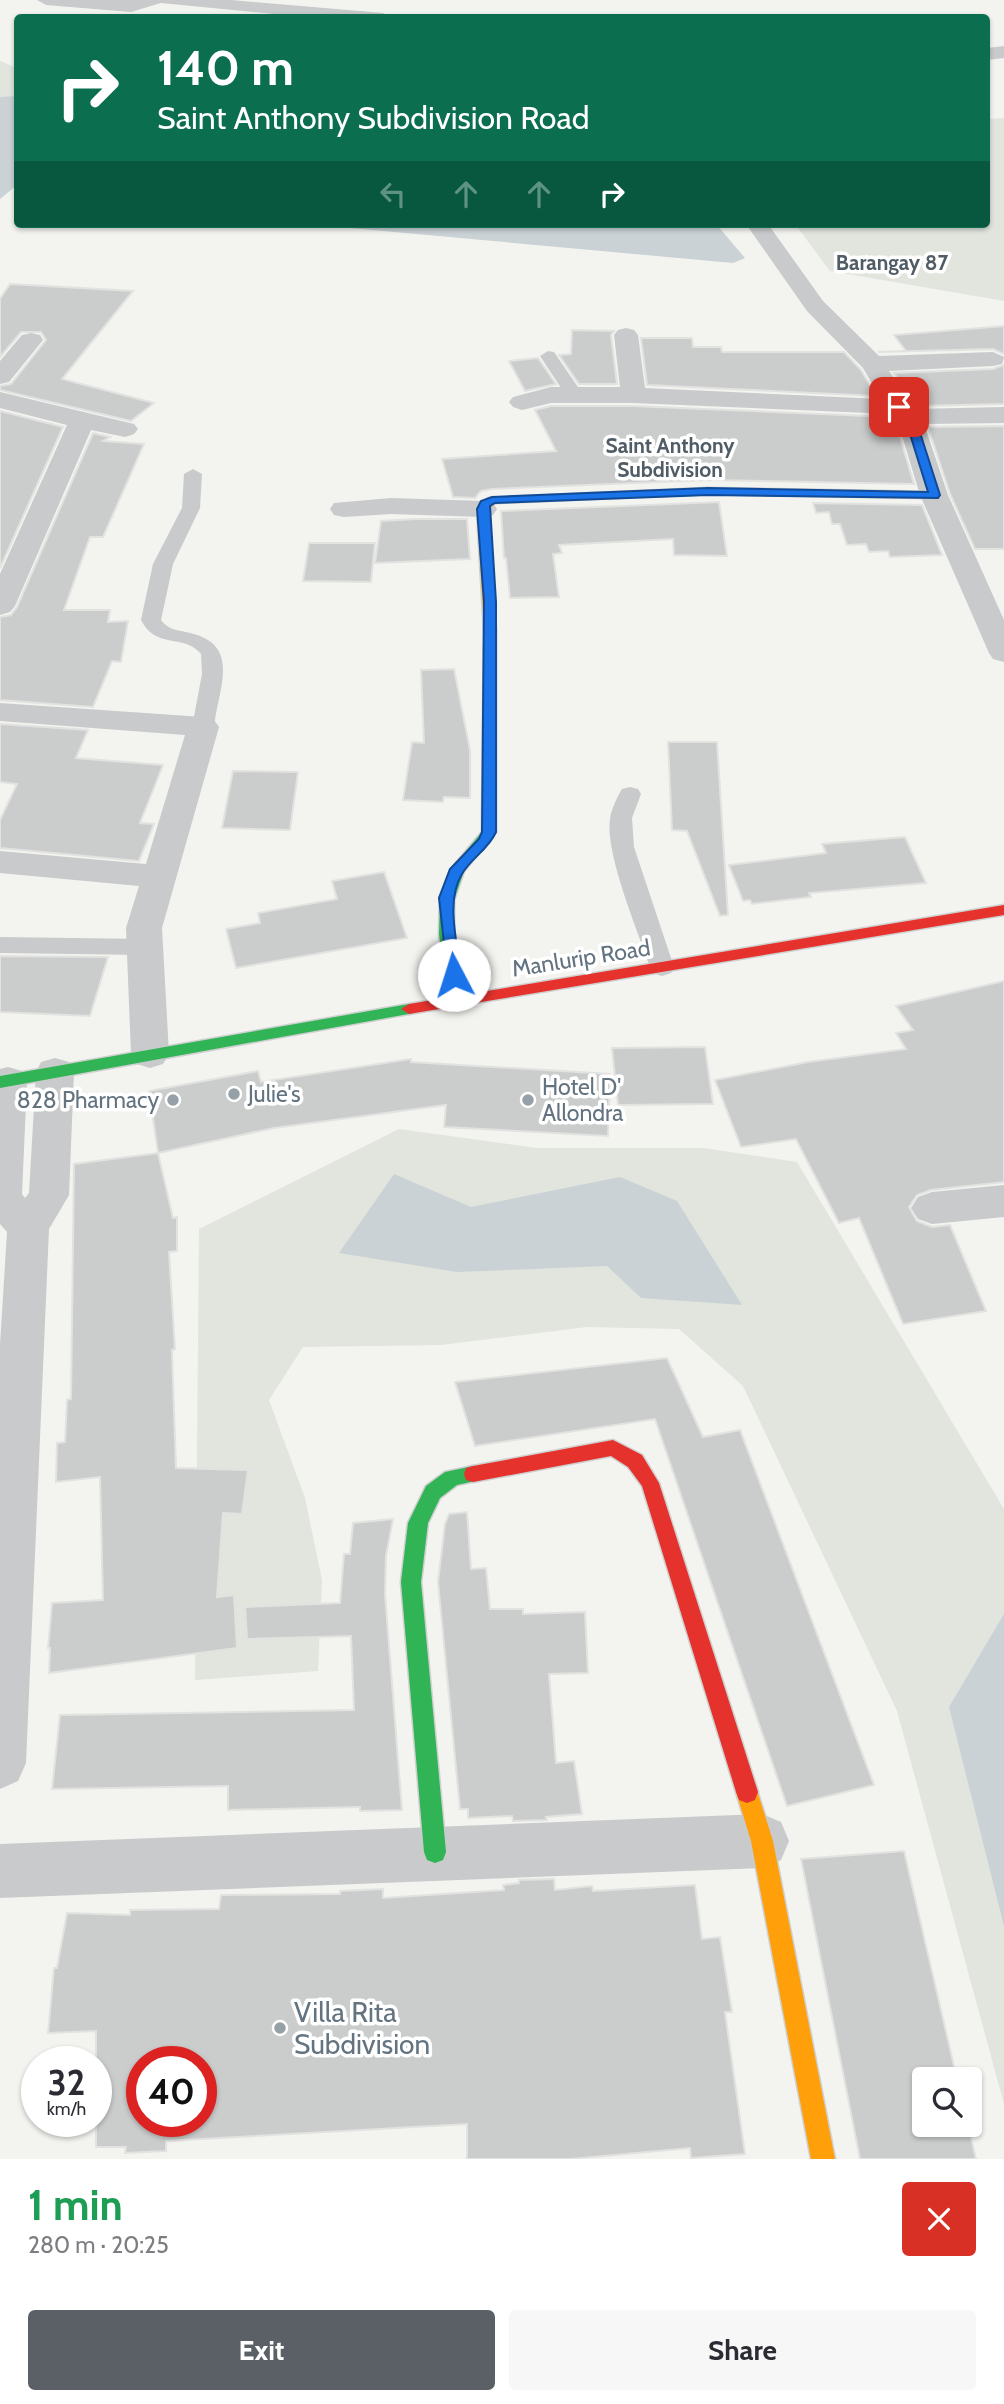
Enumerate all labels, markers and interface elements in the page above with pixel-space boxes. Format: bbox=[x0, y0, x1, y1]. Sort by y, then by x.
text: 140 m bbox=[157, 38, 294, 97]
icon: right bbox=[42, 42, 133, 133]
text: Saint Anthony Subdivision Road bbox=[157, 98, 590, 137]
icon: left bbox=[374, 175, 412, 213]
icon: ahead bbox=[447, 175, 485, 213]
icon: ahead bbox=[520, 175, 558, 213]
icon: right bbox=[593, 175, 631, 213]
district label: Barangay 87 bbox=[836, 250, 948, 275]
pin bbox=[869, 377, 929, 437]
icon: arrive bbox=[880, 388, 918, 426]
district label: Saint Anthony Subdivision bbox=[606, 433, 735, 482]
street label: Manlurip Road bbox=[510, 933, 652, 983]
position arrow bbox=[417, 938, 491, 1012]
place label: Hotel D' Allondra bbox=[542, 1073, 623, 1127]
place label: Julie's bbox=[247, 1080, 301, 1108]
place label: 828 Pharmacy bbox=[17, 1086, 159, 1114]
marker: Julie's bbox=[226, 1086, 242, 1102]
marker: 828 Pharmacy bbox=[165, 1092, 181, 1108]
marker: Hotel D' Allondra bbox=[520, 1092, 536, 1108]
place label: Villa Rita Subdivision bbox=[294, 1995, 430, 2061]
marker: Villa Rita Subdivision bbox=[272, 2020, 288, 2036]
speed limit sign: 40 bbox=[126, 2046, 217, 2137]
text: 32 bbox=[48, 2061, 85, 2104]
map controls bbox=[912, 2067, 982, 2137]
button: search bbox=[912, 2067, 982, 2137]
text: km/h bbox=[47, 2098, 86, 2120]
text: 1 min bbox=[28, 2179, 123, 2231]
button: close bbox=[902, 2182, 976, 2256]
text: 280 m · 20:25 bbox=[28, 2231, 169, 2259]
button: Exit bbox=[28, 2310, 495, 2390]
button: Share bbox=[509, 2310, 976, 2390]

